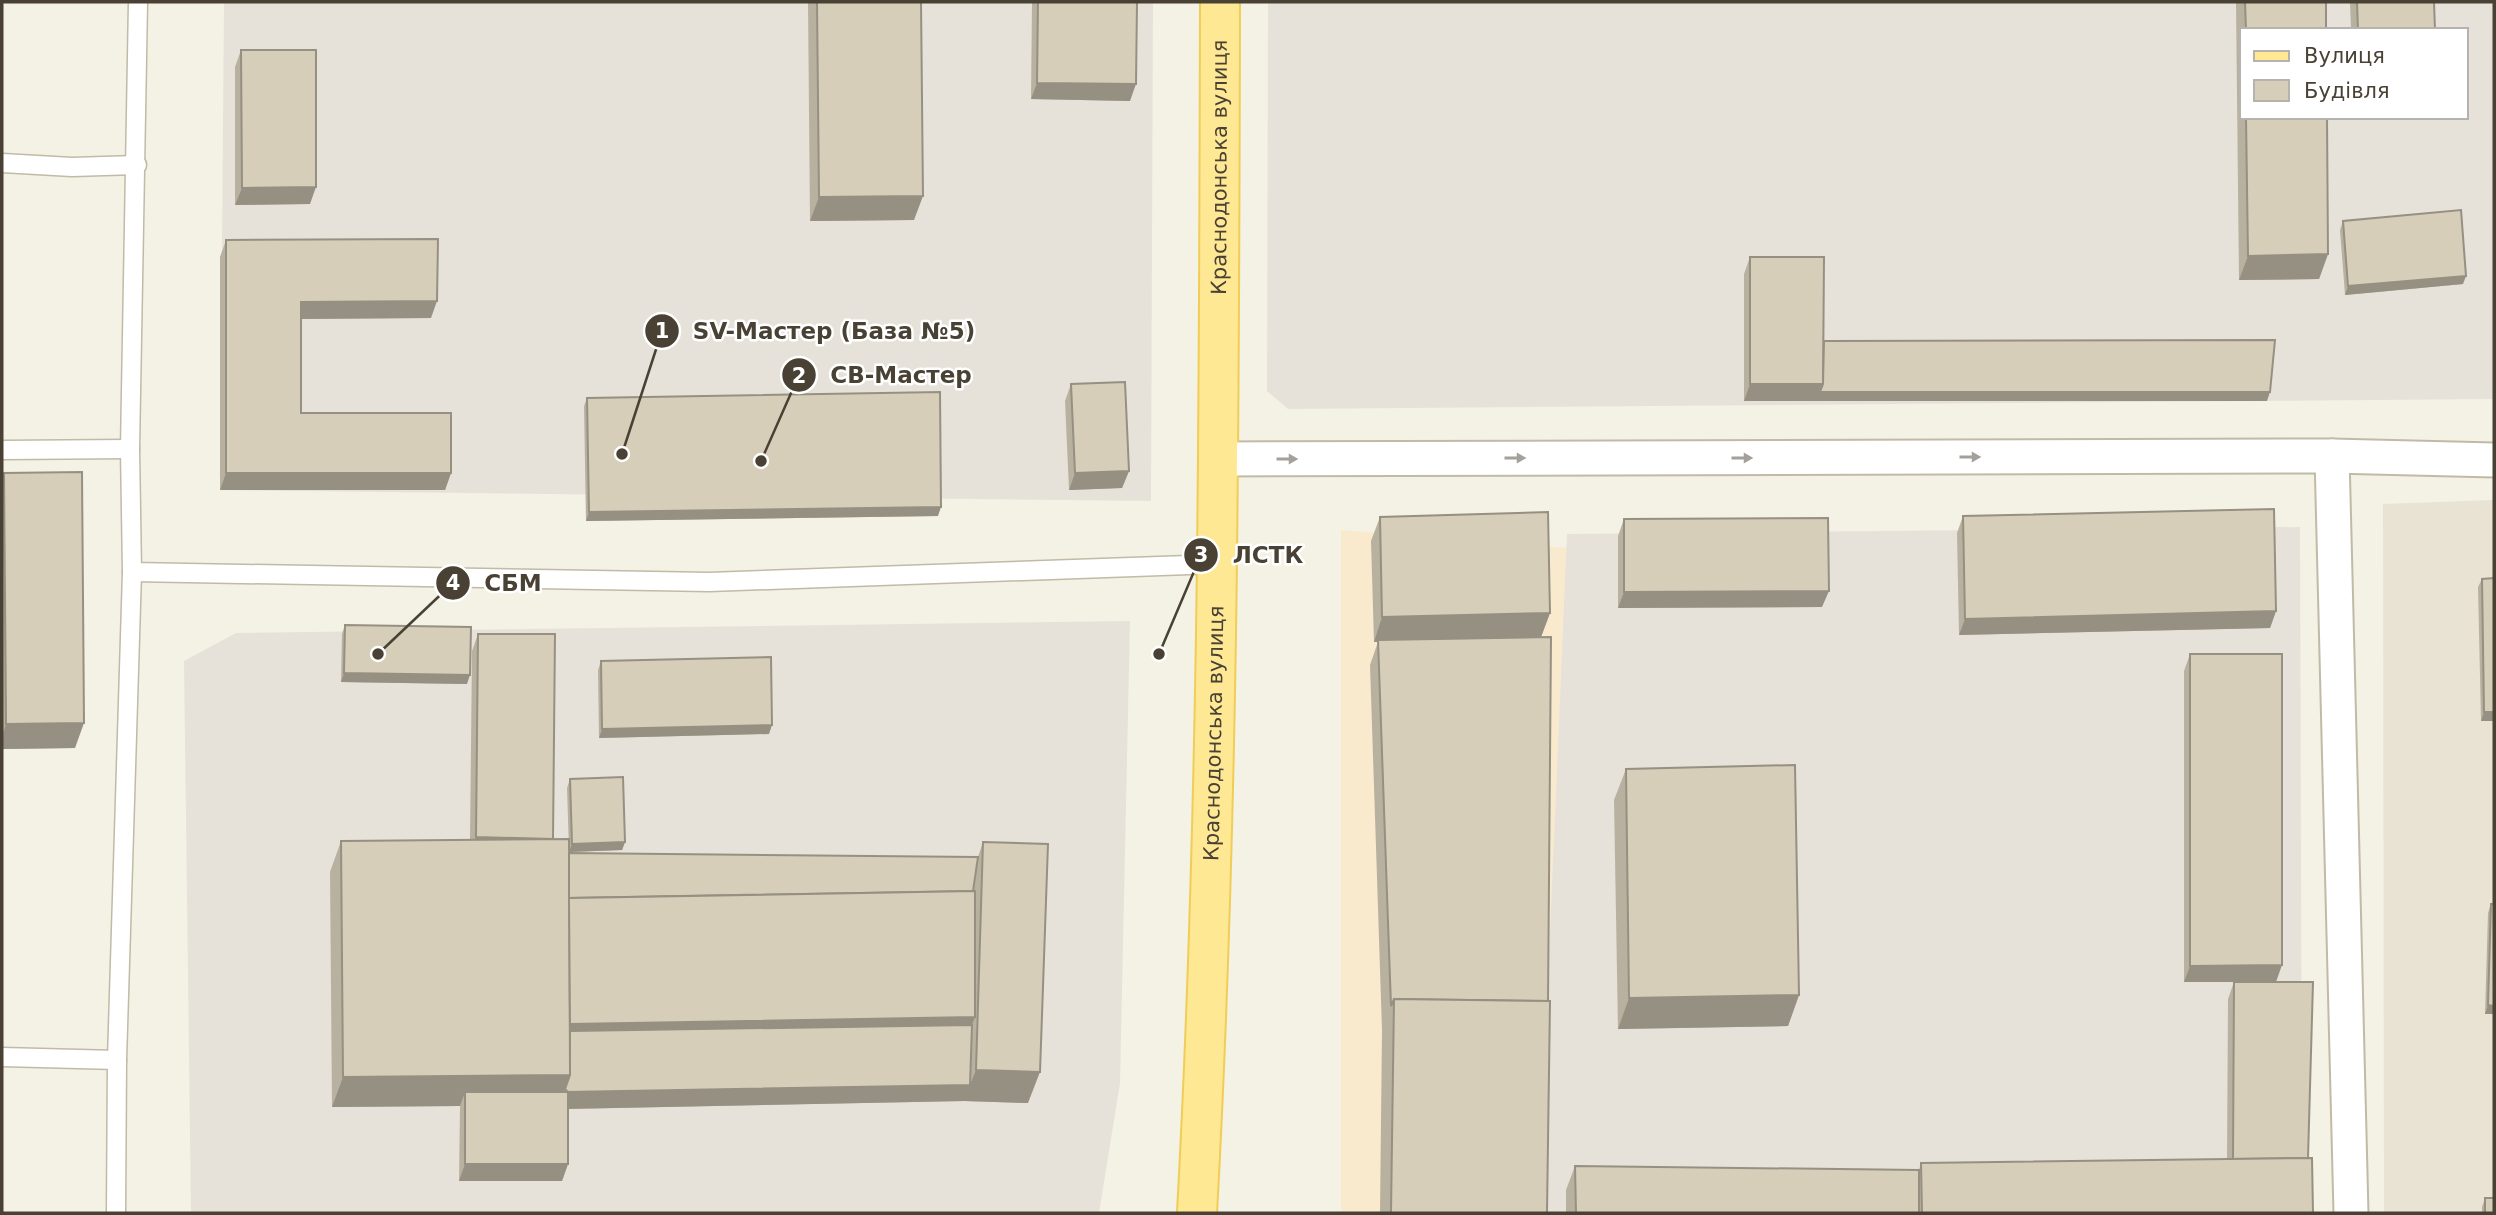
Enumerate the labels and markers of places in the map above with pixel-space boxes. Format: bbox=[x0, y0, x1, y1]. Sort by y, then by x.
callout: SV-Мастер (База №5) bbox=[644, 309, 989, 353]
callout: СВ-Мастер bbox=[781, 353, 986, 397]
callout: ЛСТК bbox=[1184, 533, 1317, 577]
callout: СБМ bbox=[435, 561, 556, 605]

